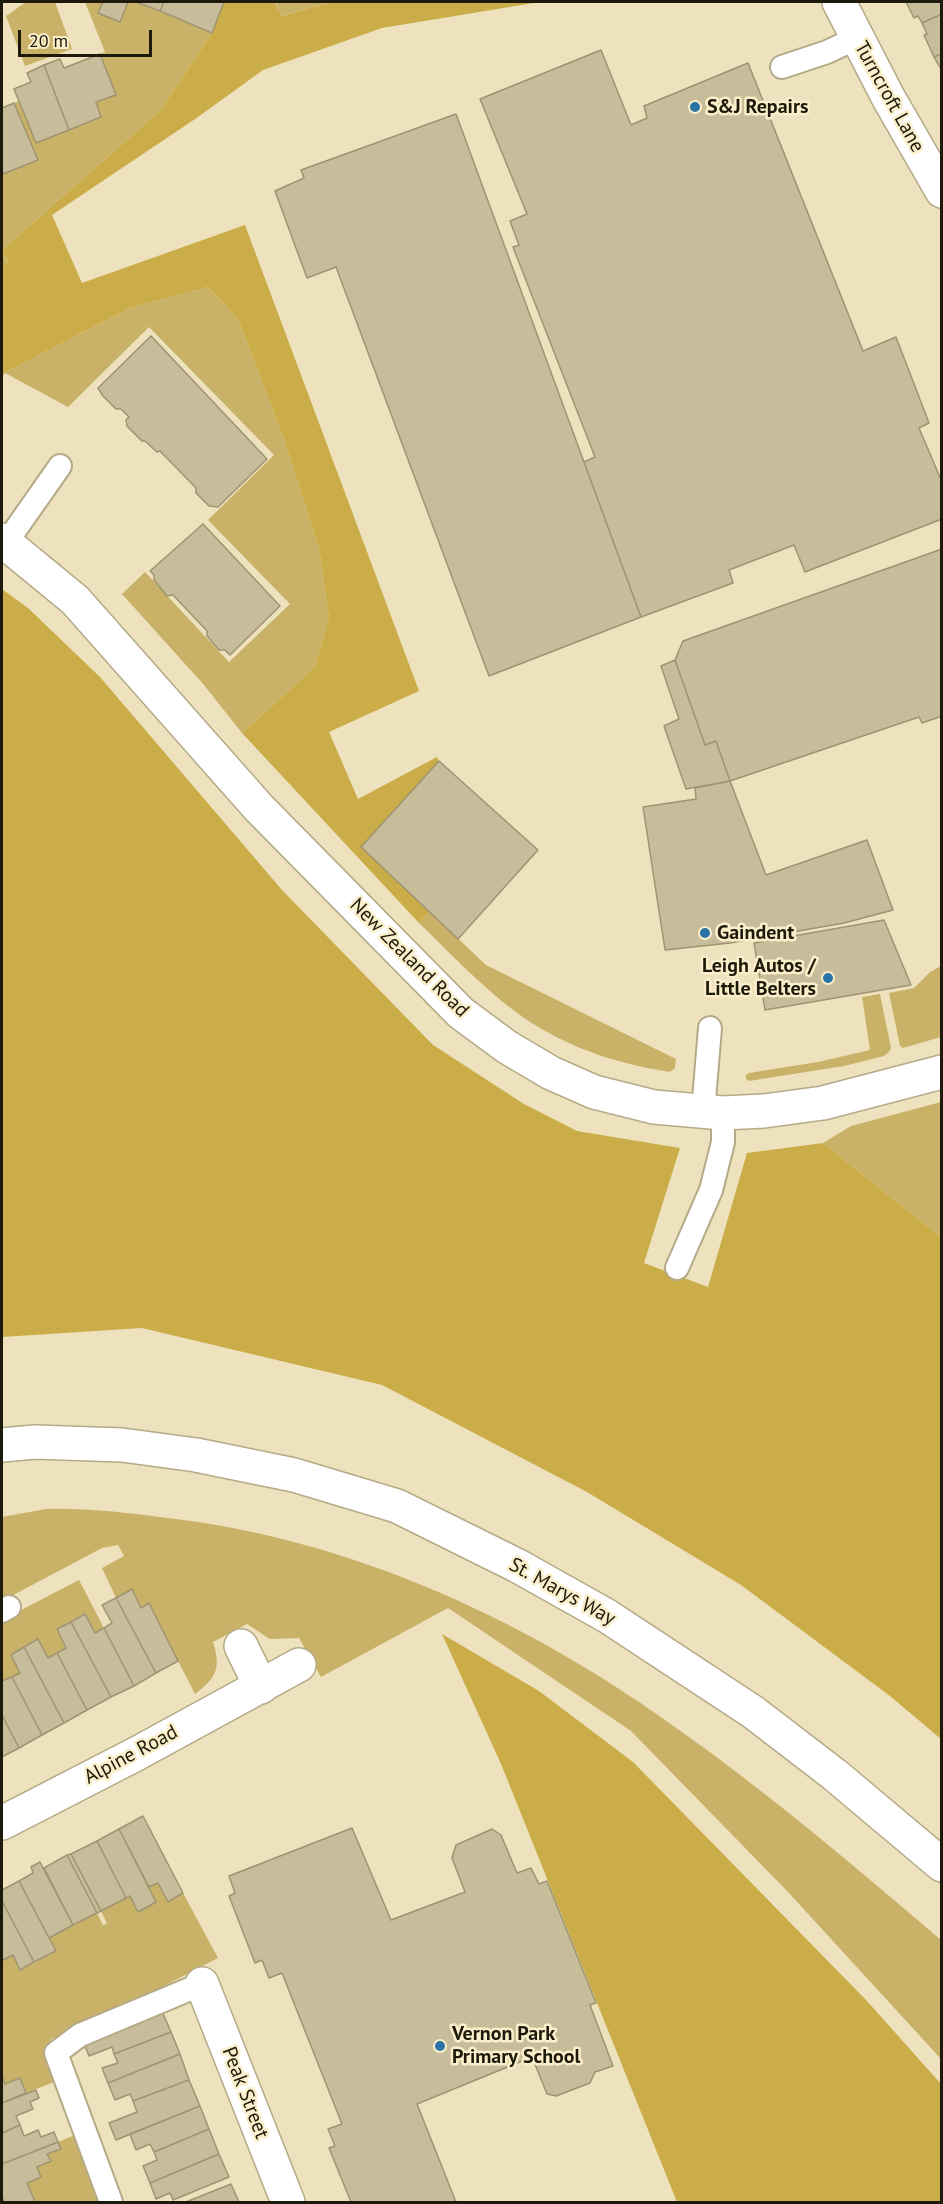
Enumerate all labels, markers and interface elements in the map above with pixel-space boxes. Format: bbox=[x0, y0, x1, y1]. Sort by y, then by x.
scale bar bbox=[21, 18, 154, 56]
text: 20 m bbox=[29, 29, 68, 52]
street label: Turncroft Lane bbox=[849, 37, 929, 157]
place label: S&J Repairs bbox=[707, 95, 808, 119]
marker: S&J Repairs bbox=[688, 100, 702, 114]
street label: New Zealand Road bbox=[344, 893, 474, 1023]
place label: Gaindent bbox=[717, 921, 794, 945]
marker: Gaindent bbox=[698, 926, 712, 940]
place label: Leigh Autos / Little Belters bbox=[702, 954, 816, 1001]
marker: Leigh Autos / Little Belters bbox=[821, 971, 835, 985]
street label: St. Marys Way bbox=[505, 1553, 619, 1631]
street label: Alpine Road bbox=[80, 1720, 182, 1790]
place label: Vernon Park Primary School bbox=[452, 2022, 580, 2069]
marker: Vernon Park Primary School bbox=[433, 2039, 447, 2053]
street label: Peak Street bbox=[216, 2044, 274, 2142]

